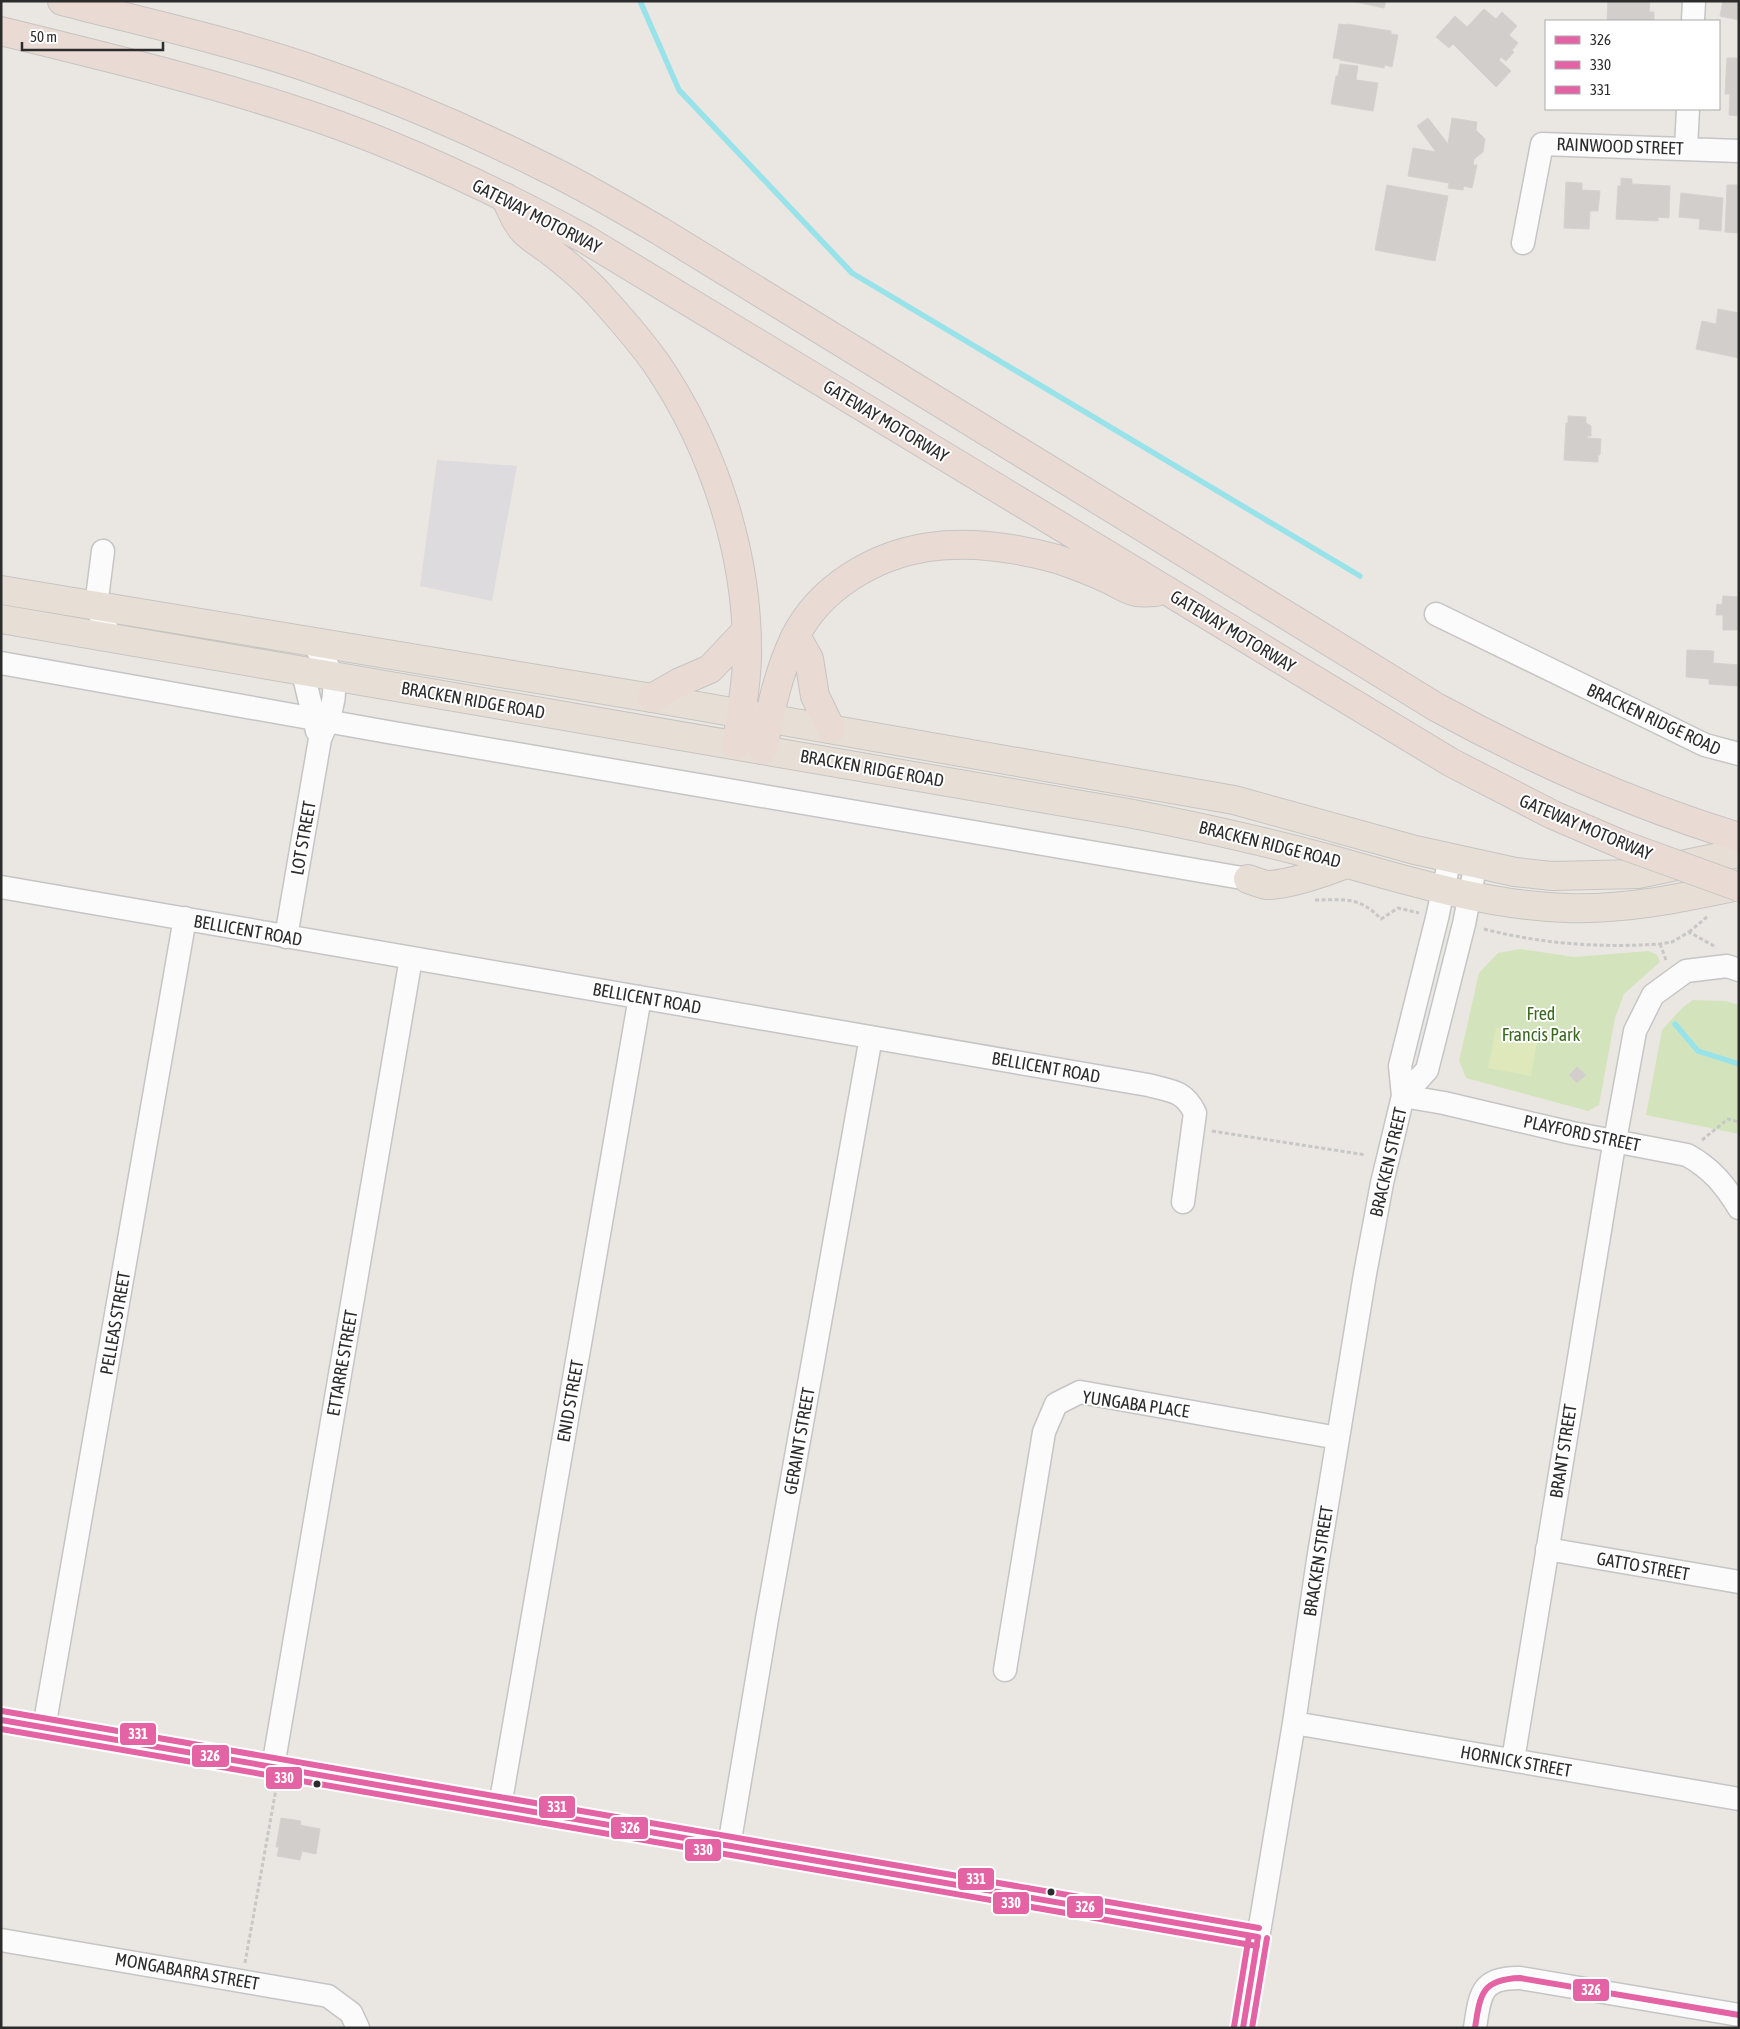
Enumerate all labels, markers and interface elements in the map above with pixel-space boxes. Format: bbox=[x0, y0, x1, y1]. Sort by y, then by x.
scale bar bbox=[22, 20, 164, 52]
legend bbox=[1545, 20, 1720, 110]
text: 50 m bbox=[30, 28, 57, 45]
text: 326 bbox=[1590, 31, 1611, 48]
text: 330 bbox=[1590, 56, 1611, 73]
text: 331 bbox=[1590, 81, 1611, 98]
street label: RAINWOOD STREET bbox=[1556, 133, 1684, 159]
street label: GATEWAY MOTORWAY bbox=[469, 174, 605, 258]
street label: GATEWAY MOTORWAY bbox=[820, 375, 952, 467]
street label: GATEWAY MOTORWAY bbox=[1167, 585, 1299, 677]
street label: BRACKEN RIDGE ROAD bbox=[399, 677, 547, 723]
street label: BRACKEN RIDGE ROAD bbox=[1584, 679, 1724, 759]
street label: BRACKEN RIDGE ROAD bbox=[798, 745, 946, 791]
street label: GATEWAY MOTORWAY bbox=[1517, 790, 1655, 864]
street label: LOT STREET bbox=[286, 799, 320, 877]
street label: BRACKEN RIDGE ROAD bbox=[1197, 816, 1343, 872]
street label: BELLICENT ROAD bbox=[192, 910, 304, 950]
street label: BELLICENT ROAD bbox=[591, 978, 703, 1018]
park label: Fred Francis Park bbox=[1502, 1003, 1580, 1045]
street label: BELLICENT ROAD bbox=[990, 1047, 1102, 1087]
street label: BRACKEN STREET bbox=[1365, 1105, 1411, 1219]
street label: PLAYFORD STREET bbox=[1522, 1110, 1642, 1156]
street label: PELLEAS STREET bbox=[96, 1270, 134, 1376]
street label: ETTARRE STREET bbox=[322, 1308, 362, 1418]
street label: ENID STREET bbox=[552, 1358, 588, 1444]
street label: GERAINT STREET bbox=[779, 1386, 819, 1496]
street label: YUNGABA PLACE bbox=[1081, 1386, 1191, 1422]
street label: BRANT STREET bbox=[1545, 1402, 1581, 1500]
street label: BRACKEN STREET bbox=[1299, 1504, 1337, 1618]
street label: GATTO STREET bbox=[1595, 1548, 1691, 1584]
line badge: 331 bbox=[119, 1722, 157, 1746]
text: 331 bbox=[128, 1726, 148, 1742]
street label: HORNICK STREET bbox=[1459, 1741, 1573, 1781]
line badge: 326 bbox=[191, 1744, 230, 1768]
text: 326 bbox=[200, 1748, 220, 1764]
line badge: 330 bbox=[265, 1766, 303, 1790]
text: 330 bbox=[274, 1770, 294, 1786]
unlabelled marker bbox=[312, 1779, 322, 1789]
line badge: 331 bbox=[538, 1795, 576, 1819]
text: 331 bbox=[547, 1799, 567, 1815]
line badge: 326 bbox=[610, 1816, 649, 1840]
text: 326 bbox=[620, 1820, 640, 1836]
line badge: 330 bbox=[684, 1838, 722, 1862]
text: 330 bbox=[693, 1842, 713, 1858]
line badge: 331 bbox=[957, 1867, 995, 1891]
text: 331 bbox=[966, 1871, 986, 1887]
unlabelled marker bbox=[1046, 1887, 1056, 1897]
line badge: 330 bbox=[992, 1891, 1030, 1915]
text: 330 bbox=[1001, 1895, 1021, 1911]
line badge: 326 bbox=[1066, 1895, 1104, 1919]
text: 326 bbox=[1075, 1899, 1095, 1915]
street label: MONGABARRA STREET bbox=[113, 1948, 261, 1994]
line badge: 326 bbox=[1572, 1978, 1610, 2002]
text: 326 bbox=[1581, 1982, 1601, 1998]

